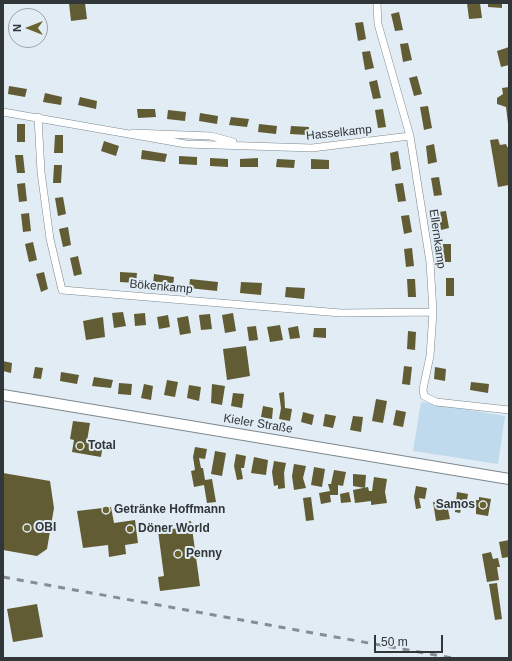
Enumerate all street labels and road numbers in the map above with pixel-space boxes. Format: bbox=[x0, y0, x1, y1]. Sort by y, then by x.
street label: Hasselkamp bbox=[305, 122, 373, 144]
street label: Ellernkamp bbox=[426, 208, 448, 270]
street label: Bökenkamp bbox=[129, 277, 193, 297]
street label: Kieler Straße bbox=[222, 411, 294, 437]

